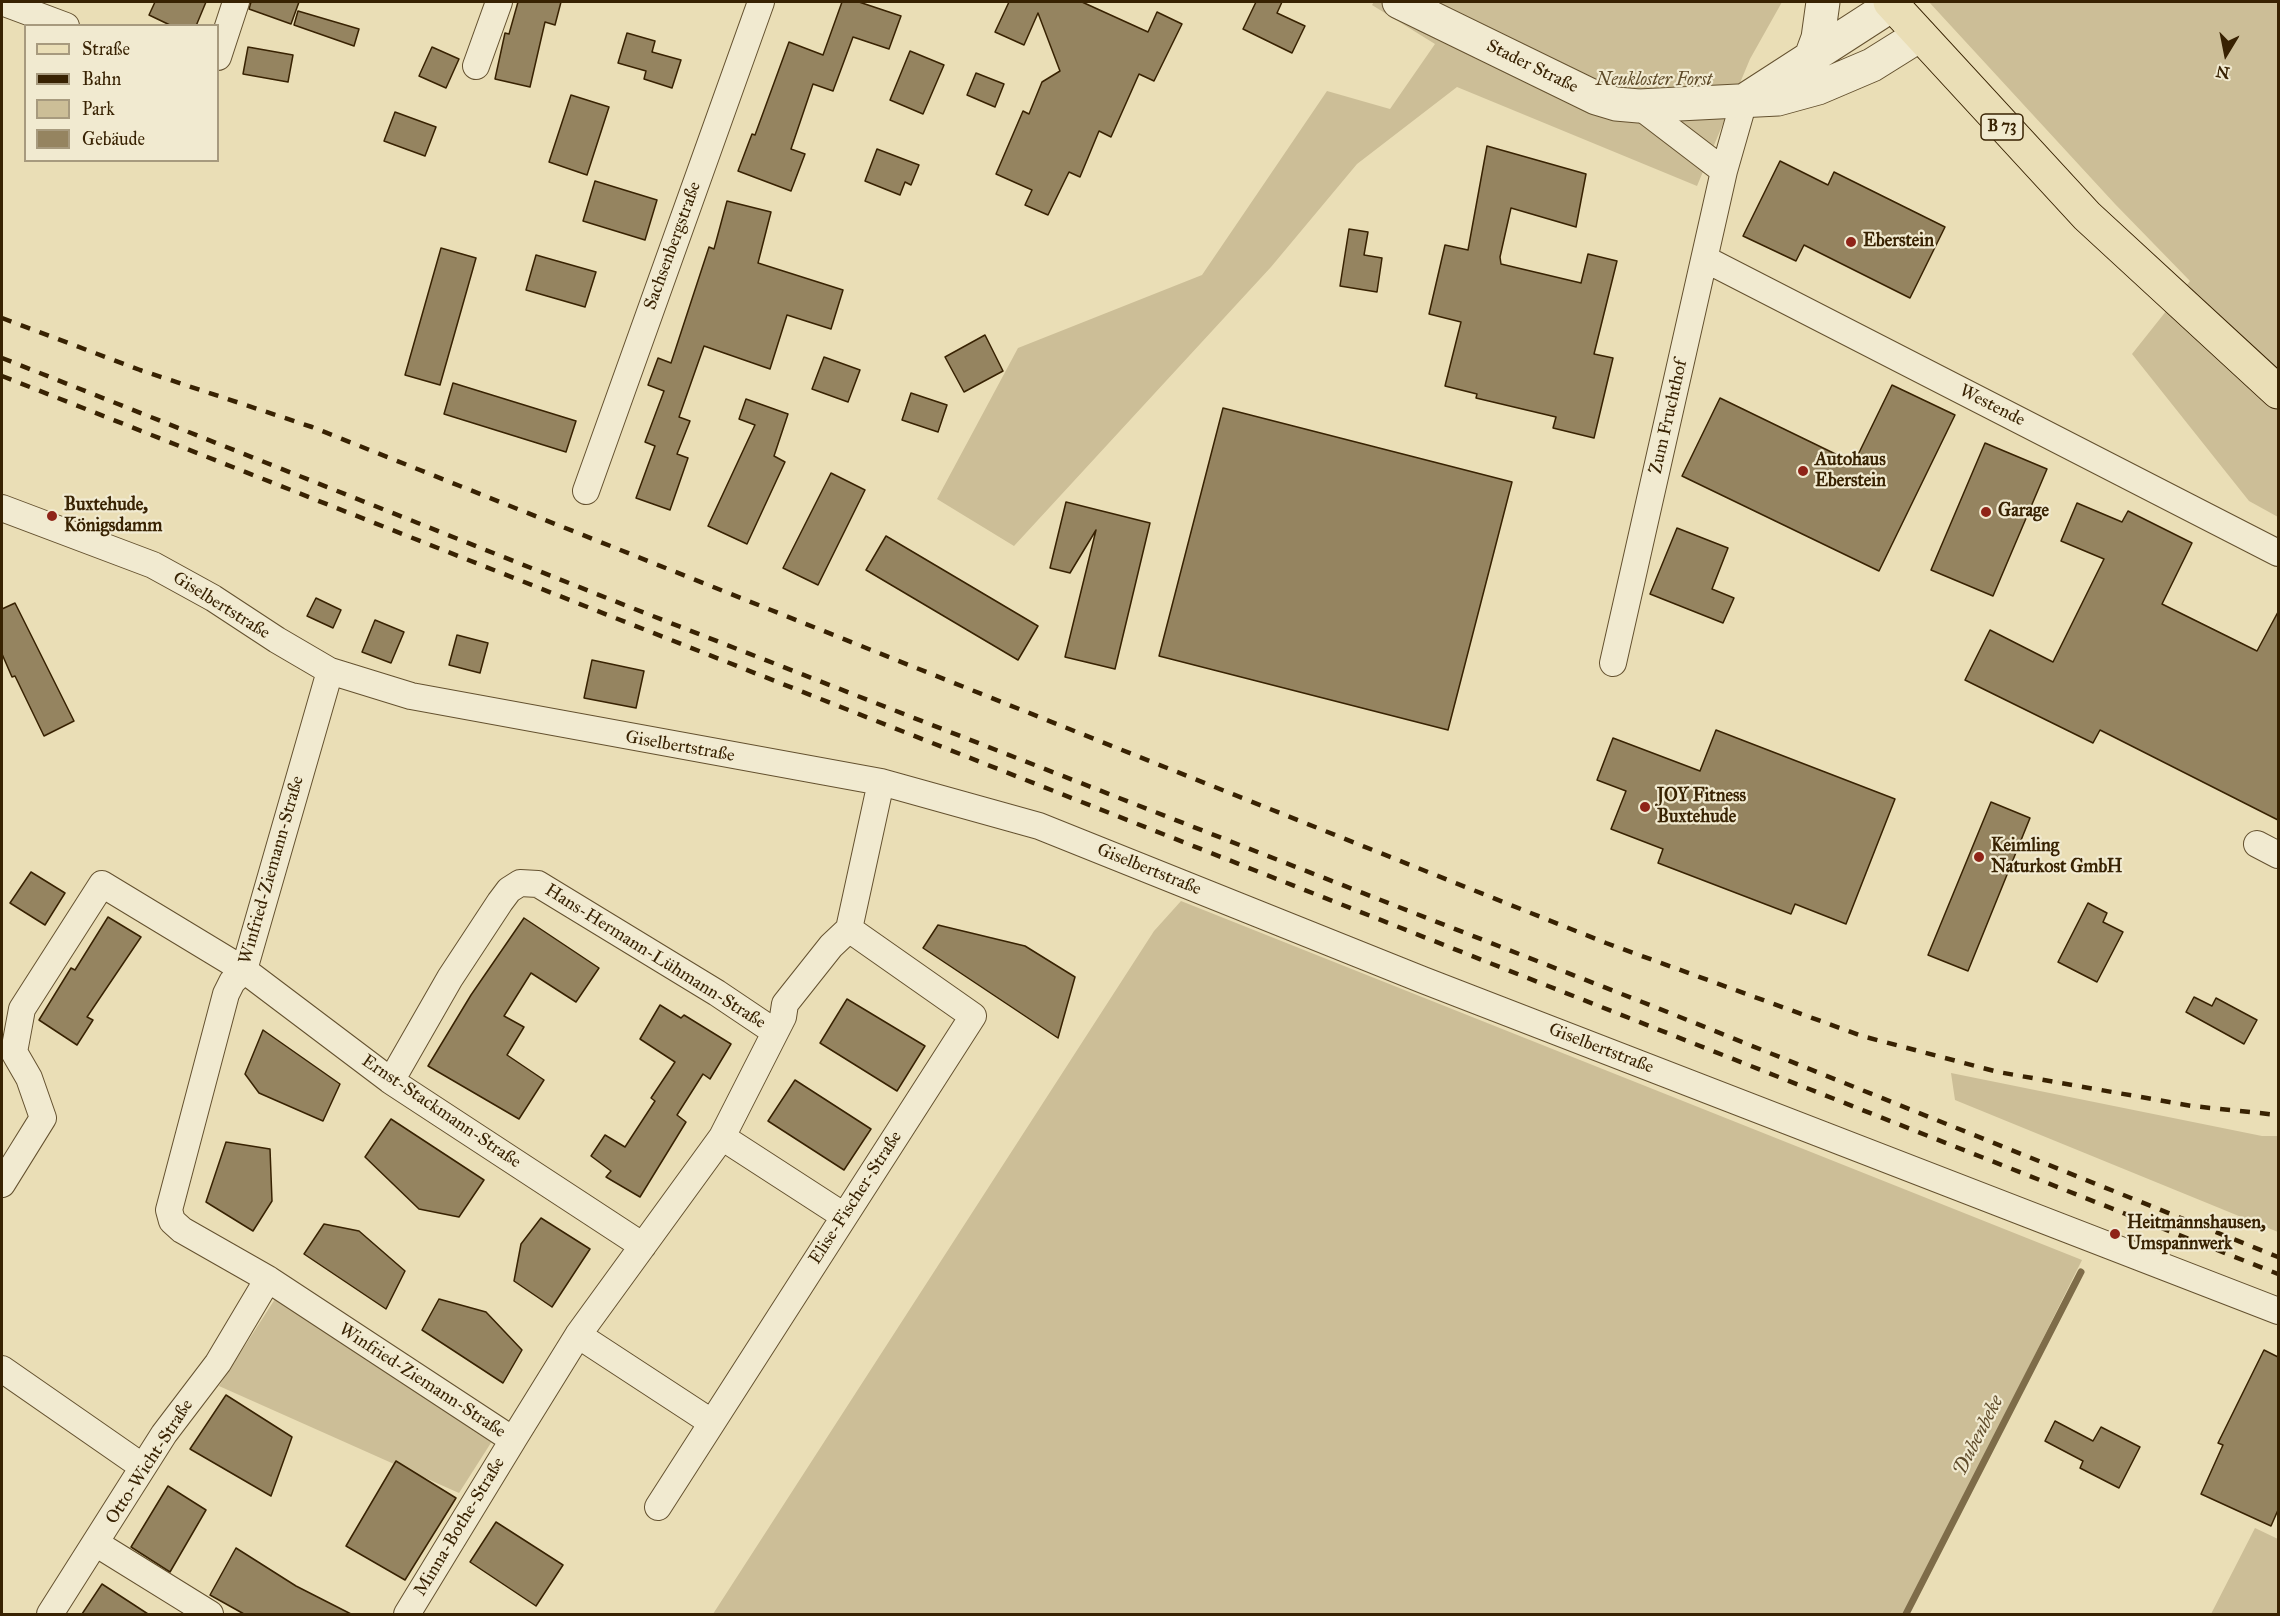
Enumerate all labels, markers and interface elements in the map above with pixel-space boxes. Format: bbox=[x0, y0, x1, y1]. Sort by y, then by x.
legend bbox=[24, 24, 219, 162]
north arrow bbox=[2196, 24, 2256, 84]
street label: Stader Straße bbox=[1483, 36, 1581, 98]
text: Straße bbox=[82, 38, 130, 60]
text: N bbox=[2214, 62, 2231, 83]
text: Bahn bbox=[82, 68, 121, 90]
park label: Neukloster Forst bbox=[1596, 70, 1712, 92]
text: Park bbox=[82, 98, 115, 120]
road number: B 73 bbox=[1981, 114, 2023, 140]
text: Gebäude bbox=[82, 128, 145, 150]
street label: Sachsenbergstraße bbox=[640, 179, 706, 313]
place label: Eberstein bbox=[1863, 231, 1934, 253]
marker: Eberstein bbox=[1844, 235, 1858, 249]
street label: Zum Fruchthof bbox=[1645, 358, 1693, 476]
street label: Westende bbox=[1956, 380, 2028, 432]
place label: Autohaus Eberstein bbox=[1815, 450, 1886, 492]
marker: Autohaus Eberstein bbox=[1796, 464, 1810, 478]
place label: Buxtehude, Königsdamm bbox=[64, 495, 162, 538]
place label: Garage bbox=[1998, 501, 2049, 523]
marker: Garage bbox=[1979, 505, 1993, 519]
marker: Buxtehude, Königsdamm bbox=[45, 509, 59, 523]
street label: Giselbertstraße bbox=[168, 568, 274, 644]
street label: Giselbertstraße bbox=[624, 727, 736, 767]
street label: Winfried-Ziemann-Straße bbox=[235, 774, 309, 966]
place label: JOY Fitness Buxtehude bbox=[1657, 786, 1746, 828]
marker: JOY Fitness Buxtehude bbox=[1638, 800, 1652, 814]
place label: Keimling Naturkost GmbH bbox=[1991, 836, 2122, 878]
street label: Giselbertstraße bbox=[1094, 839, 1204, 901]
marker: Keimling Naturkost GmbH bbox=[1972, 850, 1986, 864]
street label: Hans-Hermann-Lühmann-Straße bbox=[541, 880, 769, 1034]
street label: Giselbertstraße bbox=[1546, 1019, 1656, 1079]
street label: Ernst-Stackmann-Straße bbox=[357, 1051, 525, 1173]
street label: Elise-Fischer-Straße bbox=[805, 1127, 907, 1269]
place label: Heitmannshausen, Umspannwerk bbox=[2127, 1213, 2266, 1256]
marker: Heitmannshausen, Umspannwerk bbox=[2108, 1227, 2122, 1241]
street label: Winfried-Ziemann-Straße bbox=[335, 1319, 509, 1443]
water label: Dubenbeke bbox=[1949, 1392, 2009, 1480]
street label: Otto-Wicht-Straße bbox=[102, 1396, 198, 1528]
street label: Minna-Bothe-Straße bbox=[410, 1454, 510, 1600]

